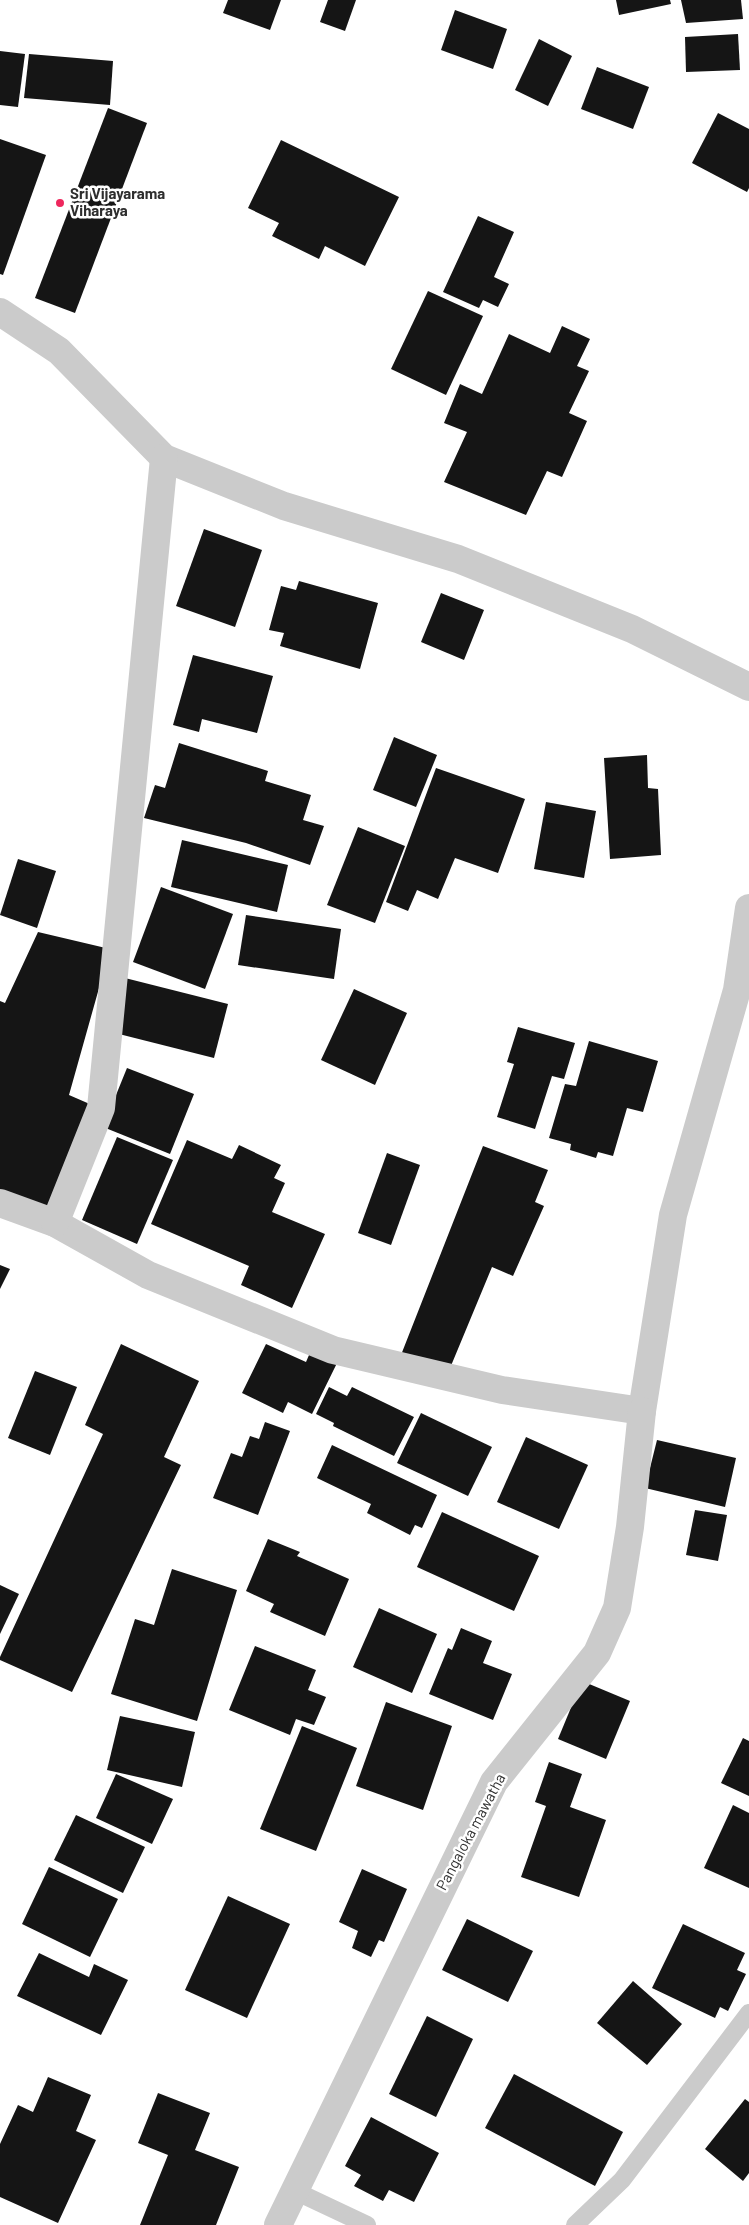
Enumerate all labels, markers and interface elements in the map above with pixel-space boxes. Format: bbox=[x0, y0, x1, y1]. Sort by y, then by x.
place label: Sri Vijayarama Viharaya bbox=[70, 184, 165, 219]
marker: Sri Vijayarama Viharaya bbox=[54, 197, 66, 209]
street label: Pangaloka mawatha bbox=[432, 1770, 508, 1893]

